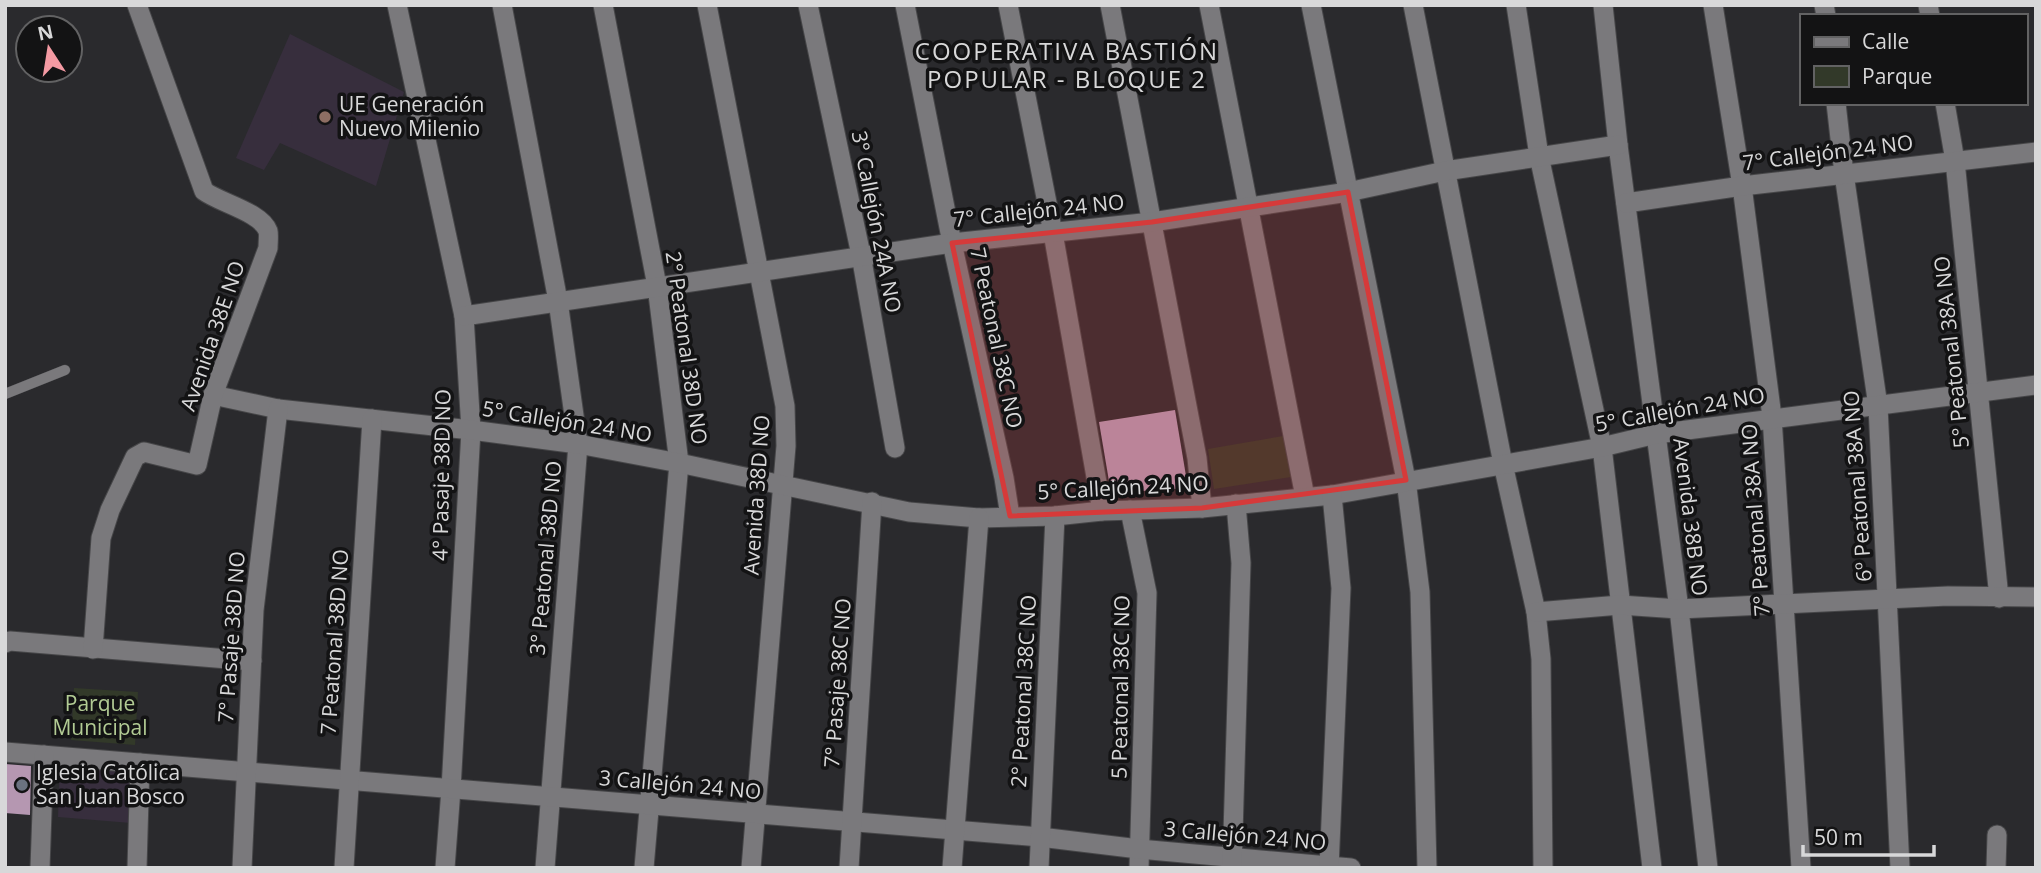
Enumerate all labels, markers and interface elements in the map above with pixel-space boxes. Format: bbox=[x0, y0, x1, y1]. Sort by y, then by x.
north arrow bbox=[14, 14, 84, 84]
legend bbox=[1800, 14, 2027, 105]
text: N bbox=[35, 18, 56, 47]
text: Calle bbox=[1862, 27, 1909, 55]
district label: COOPERATIVA BASTIÓN POPULAR - BLOQUE 2 bbox=[915, 34, 1219, 95]
text: Parque bbox=[1862, 62, 1932, 90]
place label: UE Generación Nuevo Milenio bbox=[339, 90, 484, 142]
marker: UE Generación Nuevo Milenio bbox=[317, 109, 333, 125]
street label: 3° Callejón 24A NO bbox=[846, 128, 908, 315]
street label: 7° Callejón 24 NO bbox=[1741, 128, 1915, 176]
street label: 7° Callejón 24 NO bbox=[952, 187, 1126, 233]
street label: 7 Peatonal 38C NO bbox=[964, 245, 1030, 431]
street label: 2° Peatonal 38D NO bbox=[660, 249, 714, 446]
street label: 5° Peatonal 38A NO bbox=[1927, 255, 1975, 449]
street label: Avenida 38E NO bbox=[173, 257, 251, 414]
street label: 5° Callejón 24 NO bbox=[1593, 380, 1767, 438]
street label: 4° Pasaje 38D NO bbox=[426, 389, 456, 561]
street label: 6º Peatonal 38A NO bbox=[1836, 389, 1878, 583]
street label: 5° Callejón 24 NO bbox=[480, 394, 654, 448]
street label: Avenida 38D NO bbox=[736, 414, 776, 576]
street label: 7° Peatonal 38A NO bbox=[1734, 423, 1776, 617]
street label: Avenida 38B NO bbox=[1667, 436, 1715, 597]
street label: 3° Peatonal 38D NO bbox=[523, 460, 567, 656]
street label: 5° Callejón 24 NO bbox=[1037, 469, 1209, 505]
street label: 7 Peatonal 38D NO bbox=[314, 548, 354, 736]
street label: 7° Pasaje 38D NO bbox=[211, 550, 251, 724]
street label: 2° Peatonal 38C NO bbox=[1004, 594, 1042, 788]
street label: 5 Peatonal 38C NO bbox=[1104, 595, 1136, 779]
street label: 7° Pasaje 38C NO bbox=[817, 597, 857, 769]
park label: Parque Municipal bbox=[52, 689, 148, 741]
place label: Iglesia Católica San Juan Bosco bbox=[36, 758, 185, 810]
street label: 3 Callejón 24 NO bbox=[598, 763, 762, 805]
marker: Iglesia Católica San Juan Bosco bbox=[14, 777, 30, 793]
street label: 3 Callejón 24 NO bbox=[1163, 814, 1327, 856]
scale bar bbox=[1803, 814, 1934, 858]
text: 50 m bbox=[1814, 823, 1863, 851]

